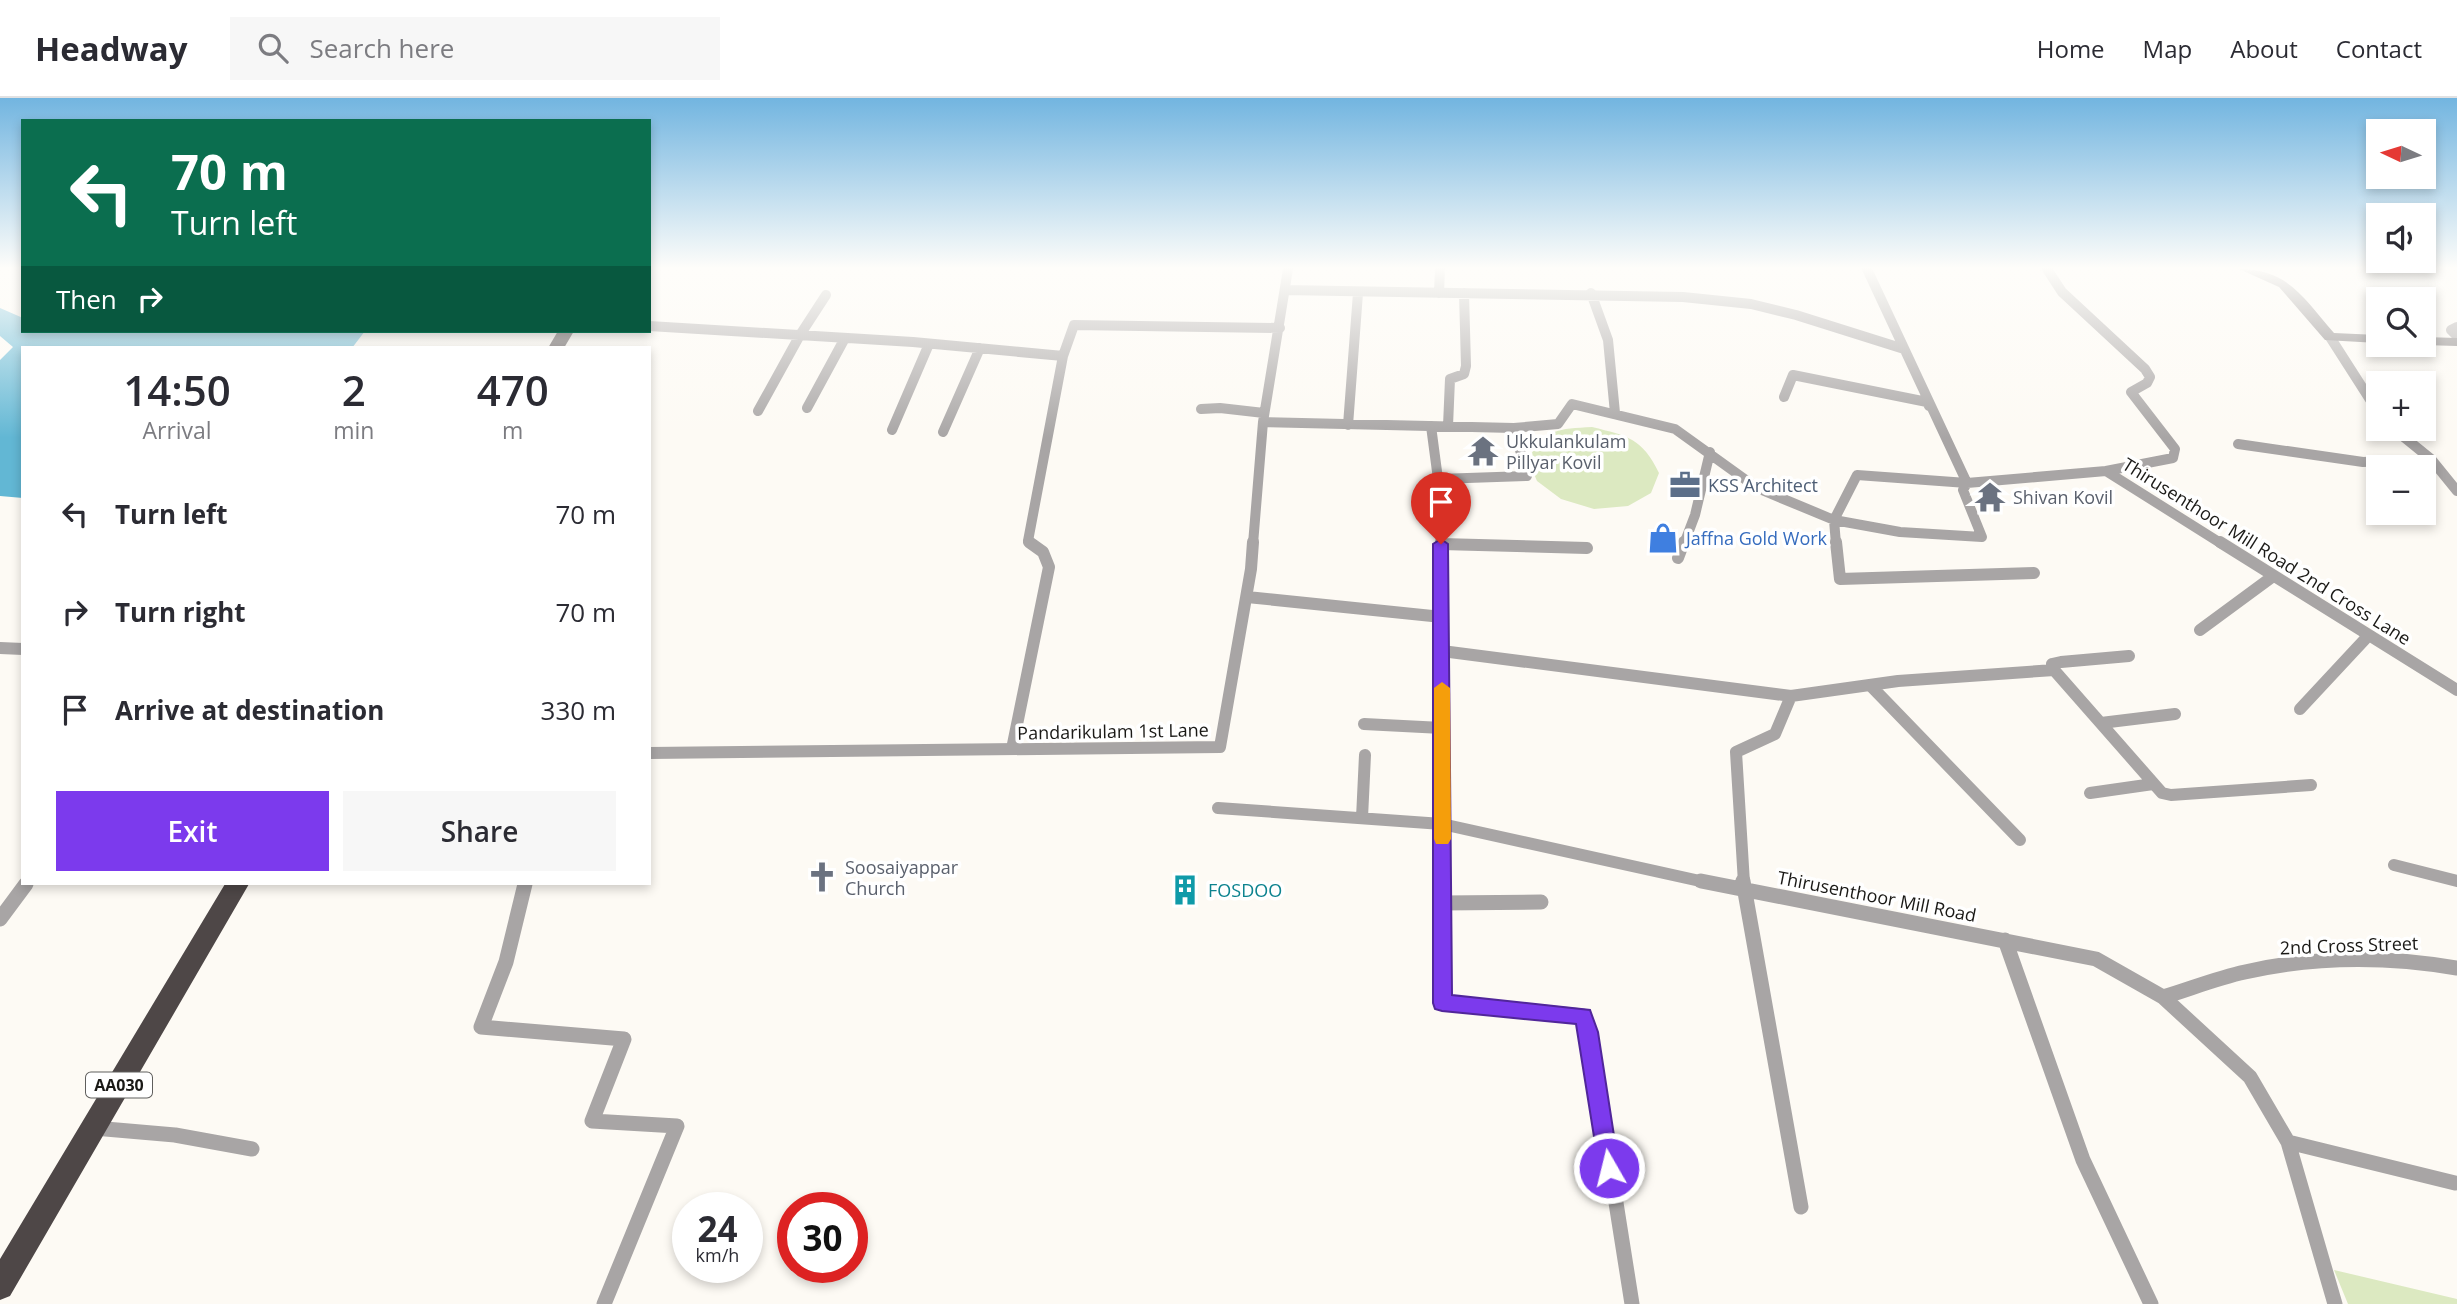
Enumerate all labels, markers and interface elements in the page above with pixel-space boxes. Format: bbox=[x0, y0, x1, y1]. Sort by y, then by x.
search box bbox=[230, 17, 720, 80]
text: Headway bbox=[35, 26, 188, 71]
icon: search bbox=[254, 29, 292, 67]
text: Search here bbox=[310, 30, 454, 66]
text: Home bbox=[2037, 32, 2105, 65]
text: Map bbox=[2143, 32, 2192, 65]
text: About bbox=[2230, 32, 2298, 65]
text: Contact bbox=[2336, 32, 2422, 65]
north arrow bbox=[2366, 119, 2436, 189]
map controls bbox=[2366, 119, 2436, 525]
text: 70 m bbox=[171, 138, 288, 204]
icon: left bbox=[56, 147, 147, 238]
text: Turn left bbox=[171, 201, 297, 244]
button: sound bbox=[2366, 203, 2436, 273]
icon: right bbox=[131, 280, 169, 318]
text: Then bbox=[56, 281, 117, 317]
button: search bbox=[2366, 287, 2436, 357]
text: 14:50 bbox=[123, 361, 231, 418]
text: 2 bbox=[342, 361, 366, 418]
text: 470 bbox=[477, 361, 549, 418]
button: + bbox=[2366, 371, 2436, 441]
text: Arrival bbox=[142, 414, 212, 446]
text: min bbox=[333, 414, 374, 446]
text: m bbox=[502, 414, 523, 446]
place label: Ukkulankulam Pillyar Kovil bbox=[1506, 429, 1626, 474]
temple icon: Ukkulankulam Pillyar Kovil bbox=[1466, 434, 1500, 468]
street label: Thirusenthoor Mill Road 2nd Cross Lane bbox=[2118, 452, 2416, 650]
button: − bbox=[2366, 455, 2436, 525]
office icon: KSS Architect bbox=[1668, 468, 1702, 502]
pin bbox=[1411, 472, 1471, 544]
place label: KSS Architect bbox=[1708, 473, 1818, 497]
temple icon: Shivan Kovil bbox=[1973, 480, 2007, 514]
icon: arrive bbox=[1422, 483, 1460, 521]
place label: Shivan Kovil bbox=[2013, 485, 2113, 509]
icon: left bbox=[56, 495, 94, 533]
text: Turn left bbox=[115, 496, 227, 532]
text: 70 m bbox=[555, 496, 616, 532]
shop icon: Jaffna Gold Work bbox=[1646, 521, 1680, 555]
place label: Jaffna Gold Work bbox=[1684, 526, 1828, 550]
icon: right bbox=[56, 593, 94, 631]
text: Turn right bbox=[115, 594, 246, 630]
text: 70 m bbox=[555, 594, 616, 630]
icon: arrive bbox=[56, 691, 94, 729]
text: Arrive at destination bbox=[115, 692, 384, 728]
text: 330 m bbox=[541, 692, 616, 728]
street label: Pandarikulam 1st Lane bbox=[1017, 717, 1209, 745]
button: Exit bbox=[56, 791, 329, 871]
button: Share bbox=[343, 791, 616, 871]
place label: Soosaiyappar Church bbox=[845, 855, 959, 900]
church icon: Soosaiyappar Church bbox=[805, 860, 839, 894]
street label: Thirusenthoor Mill Road bbox=[1775, 865, 1979, 927]
building icon: FOSDOO bbox=[1168, 873, 1202, 907]
place label: FOSDOO bbox=[1208, 878, 1282, 902]
street label: 2nd Cross Street bbox=[2279, 931, 2419, 959]
road number: AA030 bbox=[86, 1072, 152, 1098]
position arrow bbox=[1572, 1131, 1646, 1205]
speed limit sign: 30 bbox=[777, 1192, 868, 1283]
text: 24 bbox=[697, 1205, 738, 1252]
text: km/h bbox=[696, 1243, 739, 1267]

